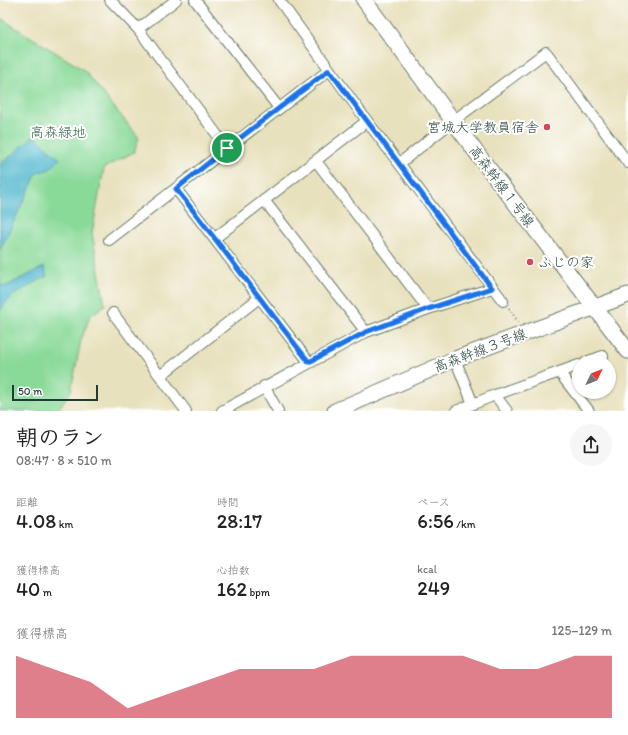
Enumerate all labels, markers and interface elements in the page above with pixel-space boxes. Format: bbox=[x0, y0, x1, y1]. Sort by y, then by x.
place label: 宮城大学教員宿舎 bbox=[427, 119, 539, 136]
marker: 宮城大学教員宿舎 bbox=[542, 122, 552, 132]
park label: 高森緑地 bbox=[30, 124, 86, 141]
pin bbox=[210, 131, 244, 165]
icon: arrive bbox=[216, 137, 238, 159]
street label: 高森幹線１号線 bbox=[465, 142, 538, 231]
place label: ふじの家 bbox=[538, 254, 594, 271]
marker: ふじの家 bbox=[525, 257, 535, 267]
street label: 高森幹線３号線 bbox=[431, 325, 529, 376]
north arrow bbox=[572, 355, 616, 399]
map controls bbox=[572, 355, 616, 399]
scale bar bbox=[12, 383, 98, 402]
text: 50 m bbox=[18, 385, 42, 398]
text: 朝のラン bbox=[16, 424, 104, 451]
button: share bbox=[570, 424, 612, 466]
text: 08:47 · 8 × 510 m bbox=[16, 453, 112, 468]
text: 距離 bbox=[16, 496, 38, 509]
text: 時間 bbox=[217, 496, 239, 509]
text: ペース bbox=[417, 496, 450, 509]
text: 4.08 bbox=[16, 509, 56, 533]
text: 28:17 bbox=[217, 509, 262, 533]
text: 6:56 bbox=[417, 509, 454, 533]
text: km bbox=[56, 518, 73, 531]
text: /km bbox=[454, 518, 476, 531]
text: kcal bbox=[417, 563, 437, 576]
text: 獲得標高 bbox=[16, 564, 60, 577]
text: 心拍数 bbox=[217, 564, 250, 577]
text: 249 bbox=[417, 576, 450, 600]
text: 40 bbox=[16, 577, 40, 601]
text: 162 bbox=[217, 577, 247, 601]
text: m bbox=[40, 586, 52, 599]
text: bpm bbox=[247, 586, 270, 599]
text: 125–129 m bbox=[552, 623, 612, 638]
text: 獲得標高 bbox=[16, 626, 68, 641]

